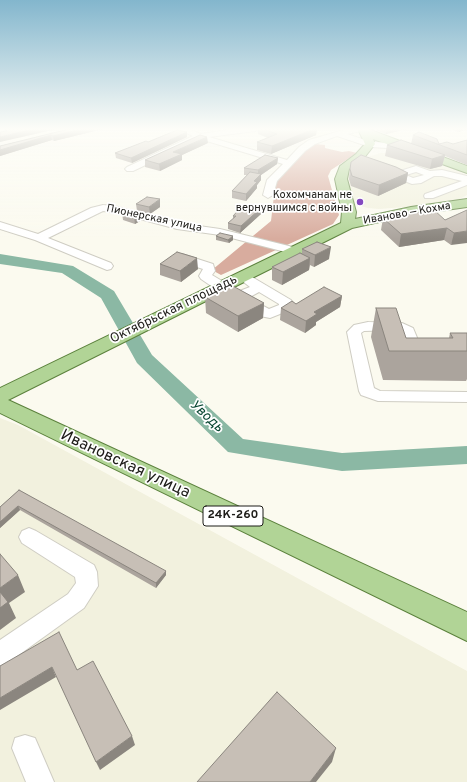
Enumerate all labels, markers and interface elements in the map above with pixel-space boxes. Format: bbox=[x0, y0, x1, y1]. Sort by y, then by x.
place label: Кохомчанам не вернувшимся с войны bbox=[236, 189, 352, 215]
marker: Кохомчанам не вернувшимся с войны bbox=[355, 197, 365, 207]
street label: Иваново — Кохма bbox=[362, 200, 452, 228]
street label: Пионерская улица bbox=[105, 202, 203, 236]
street label: Октябрьская площадь bbox=[108, 272, 240, 348]
water label: Уводь bbox=[186, 397, 226, 437]
street label: Ивановская улица bbox=[57, 427, 193, 503]
road number: 24К-260 bbox=[203, 506, 263, 526]

